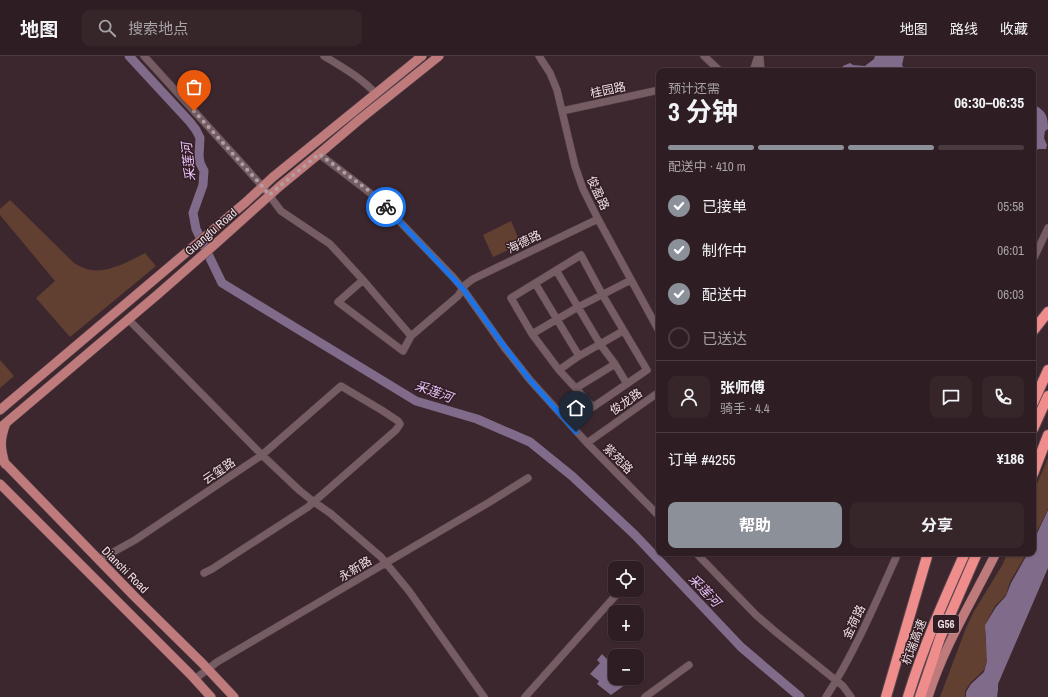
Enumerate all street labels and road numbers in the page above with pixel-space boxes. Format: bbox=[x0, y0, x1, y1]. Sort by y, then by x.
street label: 桂园路 bbox=[589, 78, 627, 102]
street label: 俊盈路 bbox=[583, 173, 613, 213]
street label: Guangfu Road bbox=[182, 205, 240, 259]
street label: 海德路 bbox=[504, 227, 544, 257]
street label: 俊龙路 bbox=[607, 385, 645, 419]
street label: 紫苑路 bbox=[600, 441, 636, 477]
street label: 云玺路 bbox=[200, 454, 238, 488]
street label: Dianchi Road bbox=[98, 543, 152, 597]
street label: 永新路 bbox=[335, 553, 375, 585]
street label: 金荷路 bbox=[839, 602, 869, 642]
road number: G56 bbox=[933, 615, 959, 633]
street label: 杭瑞高速 bbox=[898, 617, 930, 667]

